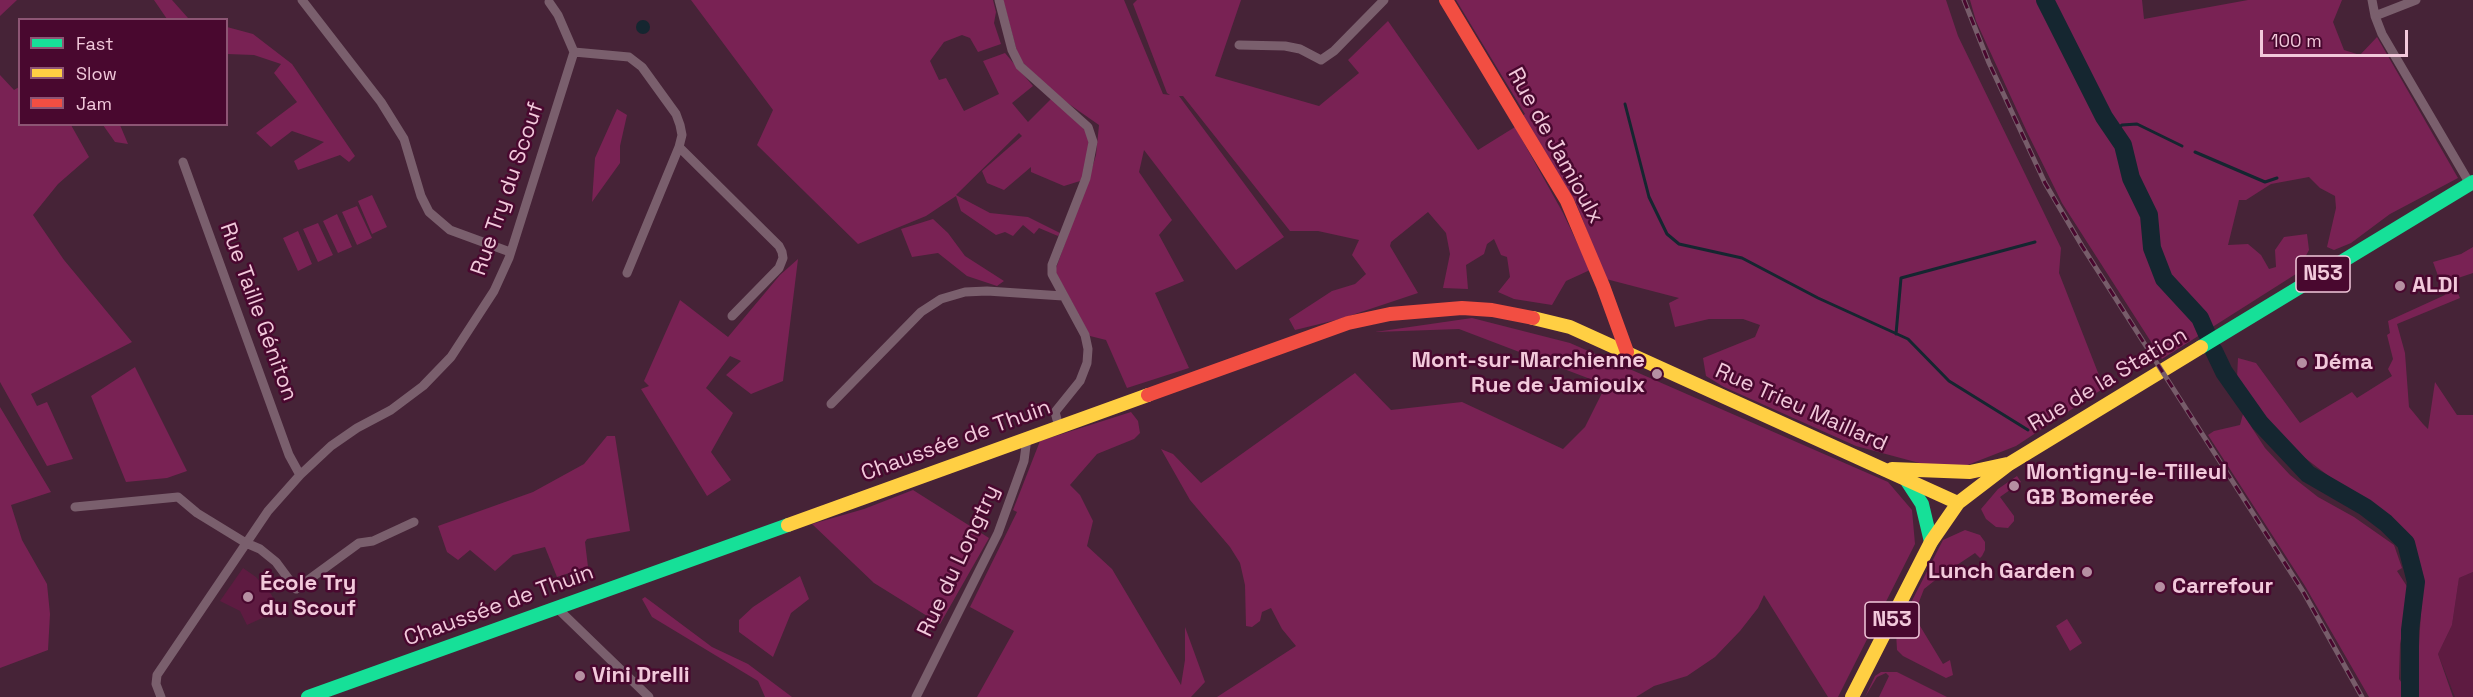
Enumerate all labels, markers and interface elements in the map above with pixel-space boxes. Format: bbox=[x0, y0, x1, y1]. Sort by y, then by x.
legend bbox=[18, 18, 228, 126]
scale bar bbox=[2263, 18, 2412, 56]
text: 100 m bbox=[2271, 29, 2322, 52]
text: Fast bbox=[76, 32, 113, 55]
text: Slow bbox=[76, 62, 117, 85]
street label: Rue de Jamioulx bbox=[1501, 64, 1609, 228]
text: Jam bbox=[76, 92, 112, 115]
street label: Rue Try du Scouf bbox=[466, 99, 550, 279]
street label: Rue Taille Géniton bbox=[213, 219, 303, 405]
road number: N53 bbox=[2296, 256, 2350, 292]
place label: ALDI bbox=[2412, 273, 2458, 299]
marker: ALDI bbox=[2393, 279, 2407, 293]
street label: Rue de la Station bbox=[2024, 322, 2192, 438]
place label: Mont-sur-Marchienne Rue de Jamioulx bbox=[1412, 348, 1645, 400]
place label: Déma bbox=[2314, 350, 2373, 376]
marker: Déma bbox=[2295, 356, 2309, 370]
street label: Rue Trieu Maillard bbox=[1711, 358, 1891, 458]
marker: Mont-sur-Marchienne Rue de Jamioulx bbox=[1650, 367, 1664, 381]
street label: Chaussée de Thuin bbox=[858, 394, 1054, 488]
place label: Montigny-le-Tilleul GB Bomerée bbox=[2026, 460, 2227, 512]
marker: Montigny-le-Tilleul GB Bomerée bbox=[2007, 479, 2021, 493]
street label: Rue du Longtry bbox=[912, 481, 1006, 641]
street label: Chaussée de Thuin bbox=[401, 559, 597, 653]
place label: Lunch Garden bbox=[1928, 559, 2075, 585]
marker: Lunch Garden bbox=[2080, 565, 2094, 579]
place label: École Try du Scouf bbox=[260, 571, 356, 622]
place label: Carrefour bbox=[2172, 574, 2273, 600]
marker: Carrefour bbox=[2153, 580, 2167, 594]
marker: École Try du Scouf bbox=[241, 590, 255, 604]
road number: N53 bbox=[1865, 602, 1919, 638]
place label: Vini Drelli bbox=[592, 663, 690, 689]
marker: Vini Drelli bbox=[573, 669, 587, 683]

